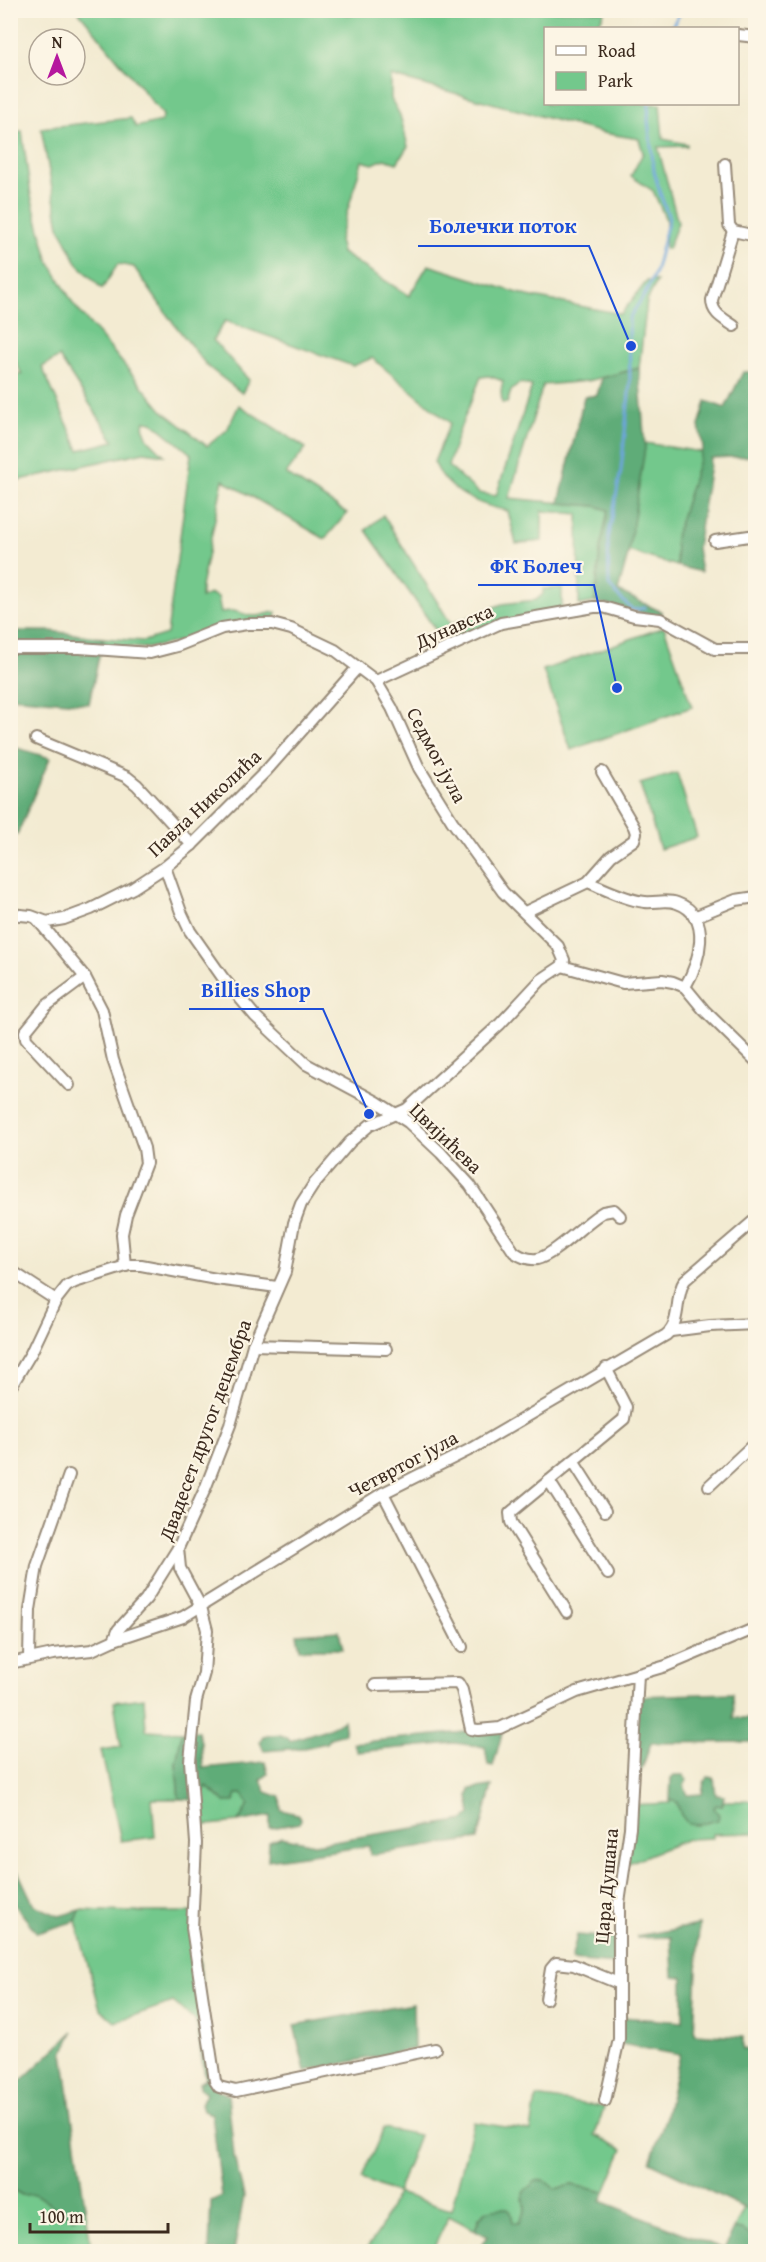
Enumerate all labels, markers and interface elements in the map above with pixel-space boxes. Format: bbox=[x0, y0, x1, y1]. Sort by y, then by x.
north arrow bbox=[27, 27, 87, 87]
legend bbox=[544, 27, 739, 105]
text: N bbox=[52, 30, 63, 54]
text: Road bbox=[598, 37, 636, 64]
text: Park bbox=[598, 67, 634, 94]
callout: Болечки поток bbox=[418, 207, 589, 246]
text: Болечки поток bbox=[429, 210, 577, 241]
callout: ФК Болеч bbox=[478, 546, 594, 585]
text: ФК Болеч bbox=[490, 550, 582, 581]
street label: Дунавска bbox=[409, 595, 498, 656]
street label: Седмог јула bbox=[400, 702, 475, 808]
street label: Павла Николића bbox=[140, 742, 268, 863]
callout: Billies Shop bbox=[189, 970, 323, 1009]
text: Billies Shop bbox=[201, 974, 311, 1005]
street label: Цвијићева bbox=[403, 1095, 490, 1180]
street label: Двадесет другог децембра bbox=[151, 1315, 258, 1546]
street label: Четвртог јула bbox=[343, 1422, 463, 1505]
street label: Цара Душана bbox=[586, 1827, 625, 1945]
scale bar bbox=[30, 2196, 168, 2234]
text: 100 m bbox=[39, 2203, 84, 2230]

